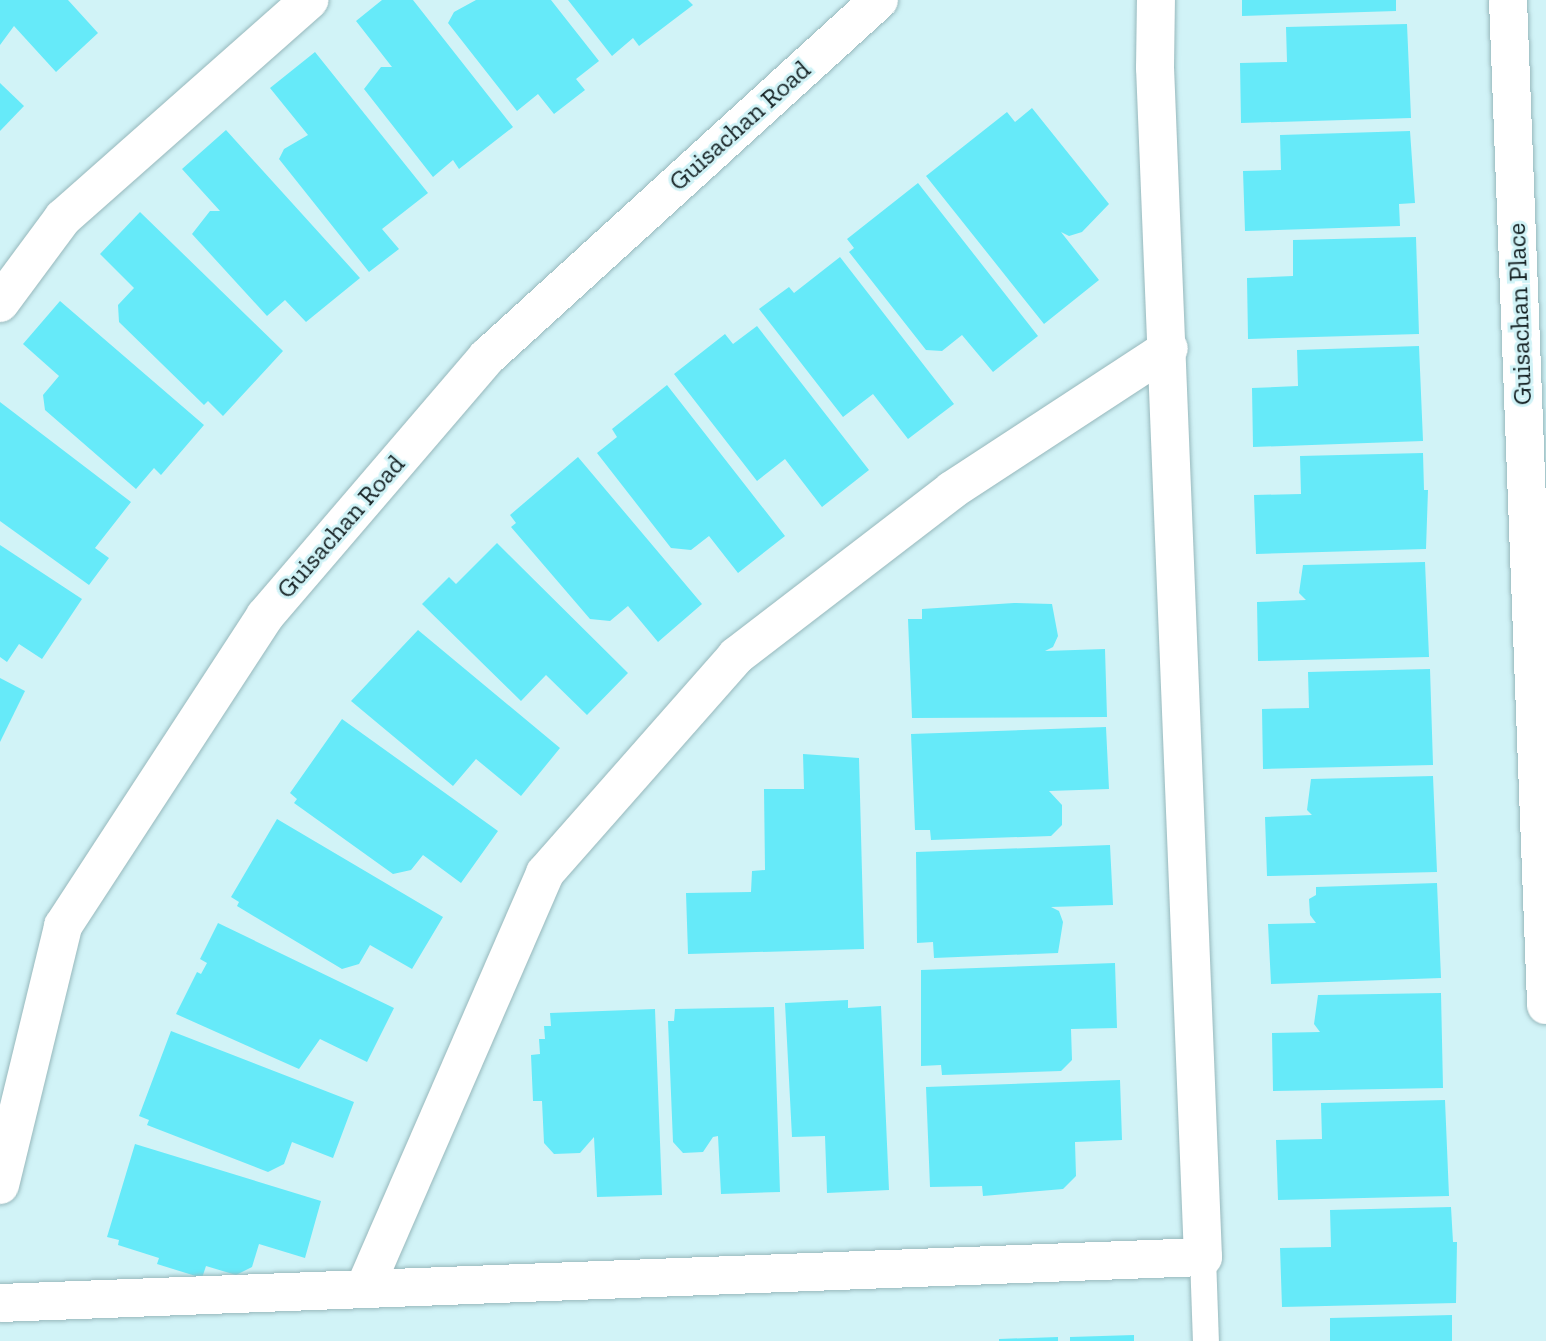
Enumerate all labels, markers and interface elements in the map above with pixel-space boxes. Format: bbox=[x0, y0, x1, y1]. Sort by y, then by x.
street label: Guisachan Road bbox=[663, 54, 817, 198]
street label: Guisachan Place bbox=[1501, 222, 1539, 406]
street label: Guisachan Road bbox=[270, 449, 412, 605]

